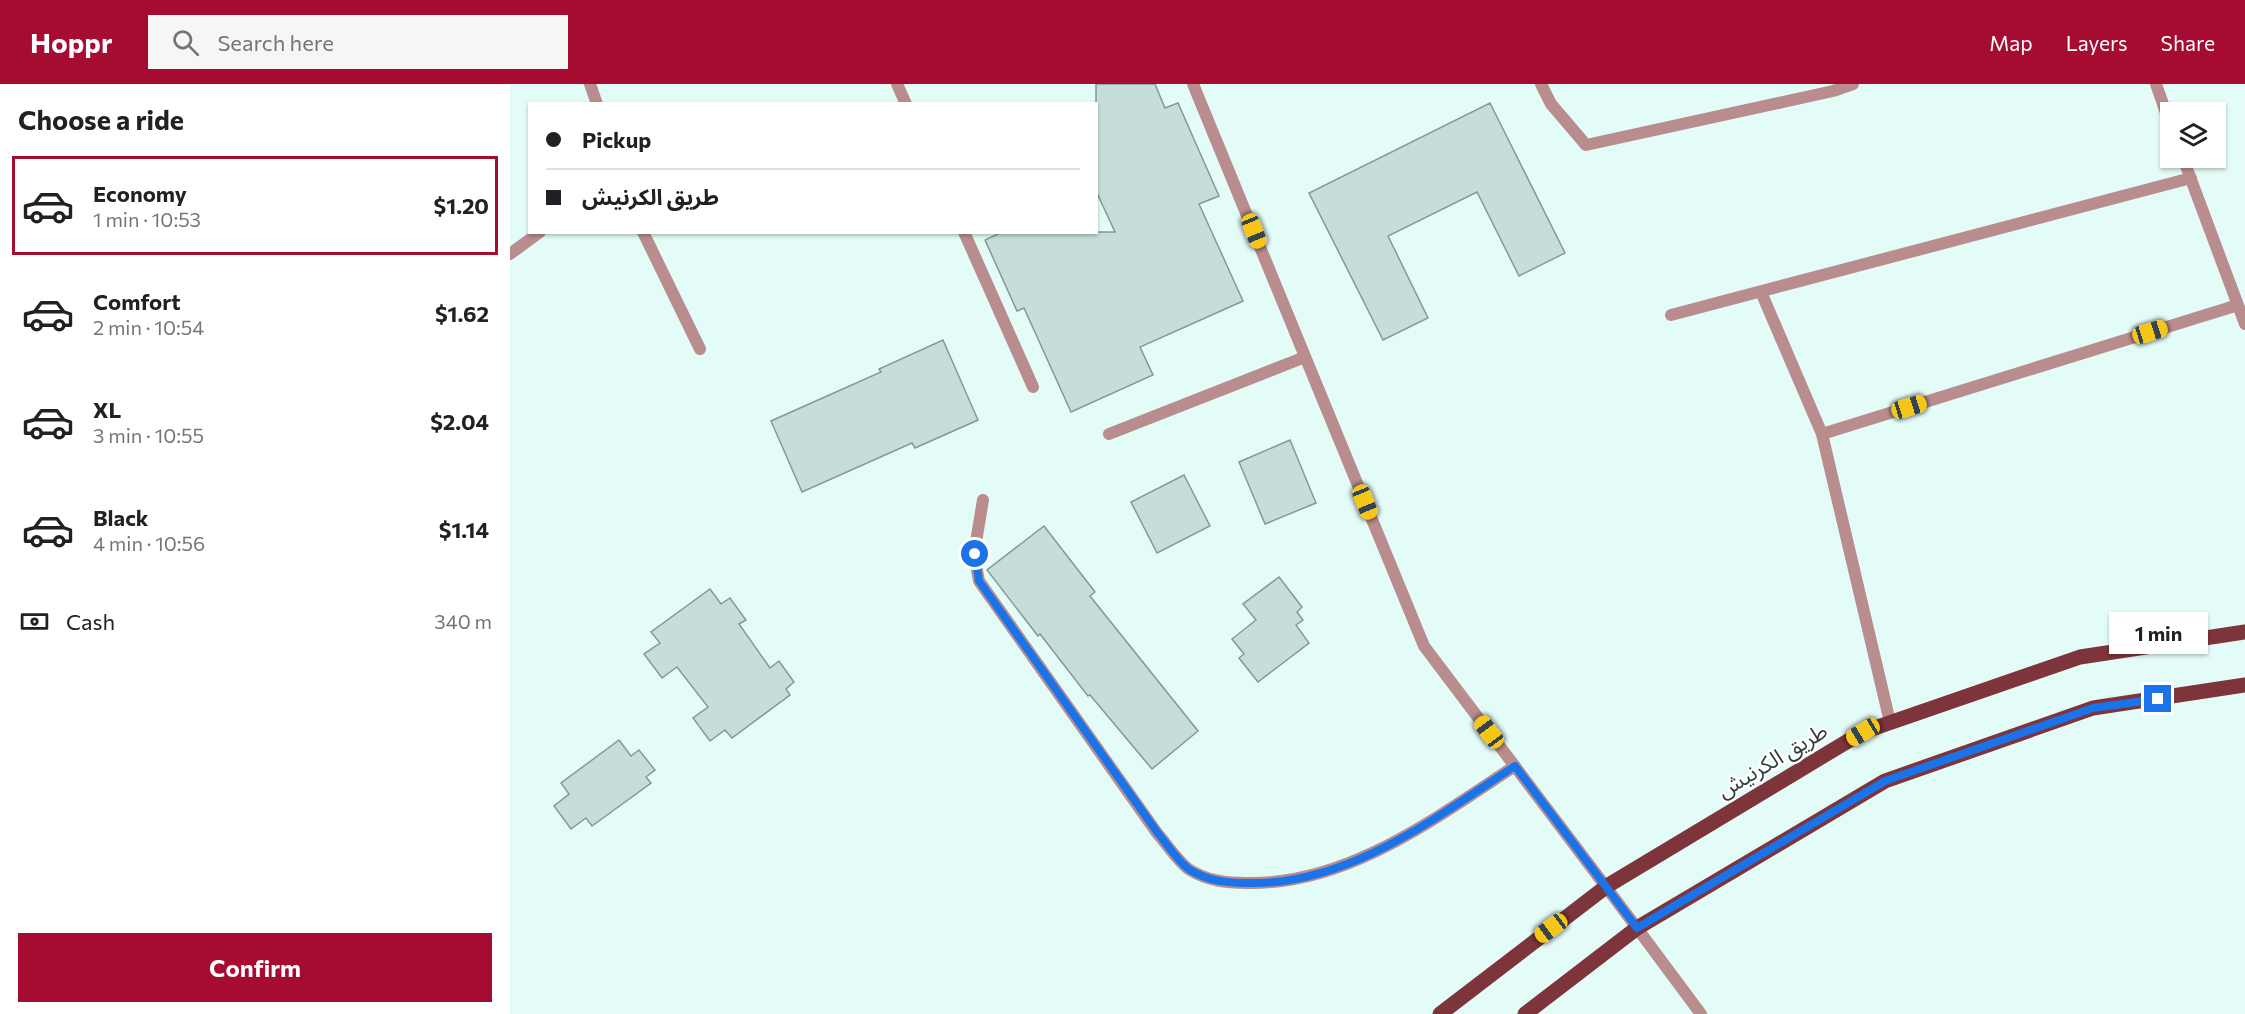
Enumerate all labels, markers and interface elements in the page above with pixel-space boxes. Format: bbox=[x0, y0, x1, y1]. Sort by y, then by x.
search box bbox=[148, 15, 568, 69]
text: Hoppr bbox=[30, 25, 112, 59]
icon: search bbox=[169, 26, 202, 59]
text: Search here bbox=[217, 29, 334, 56]
text: Map bbox=[1989, 30, 2033, 55]
text: Layers bbox=[2066, 30, 2128, 55]
text: Share bbox=[2161, 30, 2215, 55]
map controls bbox=[2160, 102, 2226, 168]
button: layers bbox=[2160, 102, 2226, 168]
text: Choose a ride bbox=[18, 103, 184, 136]
text: Pickup bbox=[582, 126, 651, 153]
icon: car bbox=[21, 179, 75, 233]
text: Economy bbox=[93, 180, 187, 207]
text: طريق الكرنيش bbox=[582, 183, 719, 210]
text: $1.20 bbox=[434, 192, 489, 219]
text: 1 min · 10:53 bbox=[93, 207, 201, 231]
car bbox=[1239, 211, 1269, 251]
icon: car bbox=[21, 287, 75, 341]
text: Comfort bbox=[93, 288, 181, 315]
text: $1.62 bbox=[435, 300, 489, 327]
text: 2 min · 10:54 bbox=[93, 315, 204, 339]
car bbox=[2130, 318, 2170, 346]
car bbox=[1889, 393, 1929, 421]
icon: car bbox=[21, 395, 75, 449]
text: XL bbox=[93, 396, 121, 423]
text: $2.04 bbox=[430, 408, 489, 435]
text: 3 min · 10:55 bbox=[93, 423, 204, 447]
car bbox=[1350, 482, 1380, 522]
icon: car bbox=[21, 503, 75, 557]
text: Black bbox=[93, 504, 148, 531]
text: $1.14 bbox=[439, 516, 489, 543]
text: 4 min · 10:56 bbox=[93, 531, 205, 555]
route start bbox=[961, 540, 988, 567]
icon: cash bbox=[18, 605, 51, 638]
text: Cash bbox=[66, 608, 115, 635]
text: 340 m bbox=[434, 609, 492, 633]
callout: 1 min bbox=[2108, 612, 2208, 654]
text: 1 min bbox=[2135, 621, 2182, 645]
route end bbox=[2144, 685, 2171, 712]
car bbox=[1471, 712, 1507, 752]
car bbox=[1843, 715, 1883, 749]
street label: طريق الكرنيش bbox=[1712, 716, 1832, 804]
car bbox=[1531, 910, 1571, 946]
button: Confirm bbox=[18, 933, 492, 1002]

